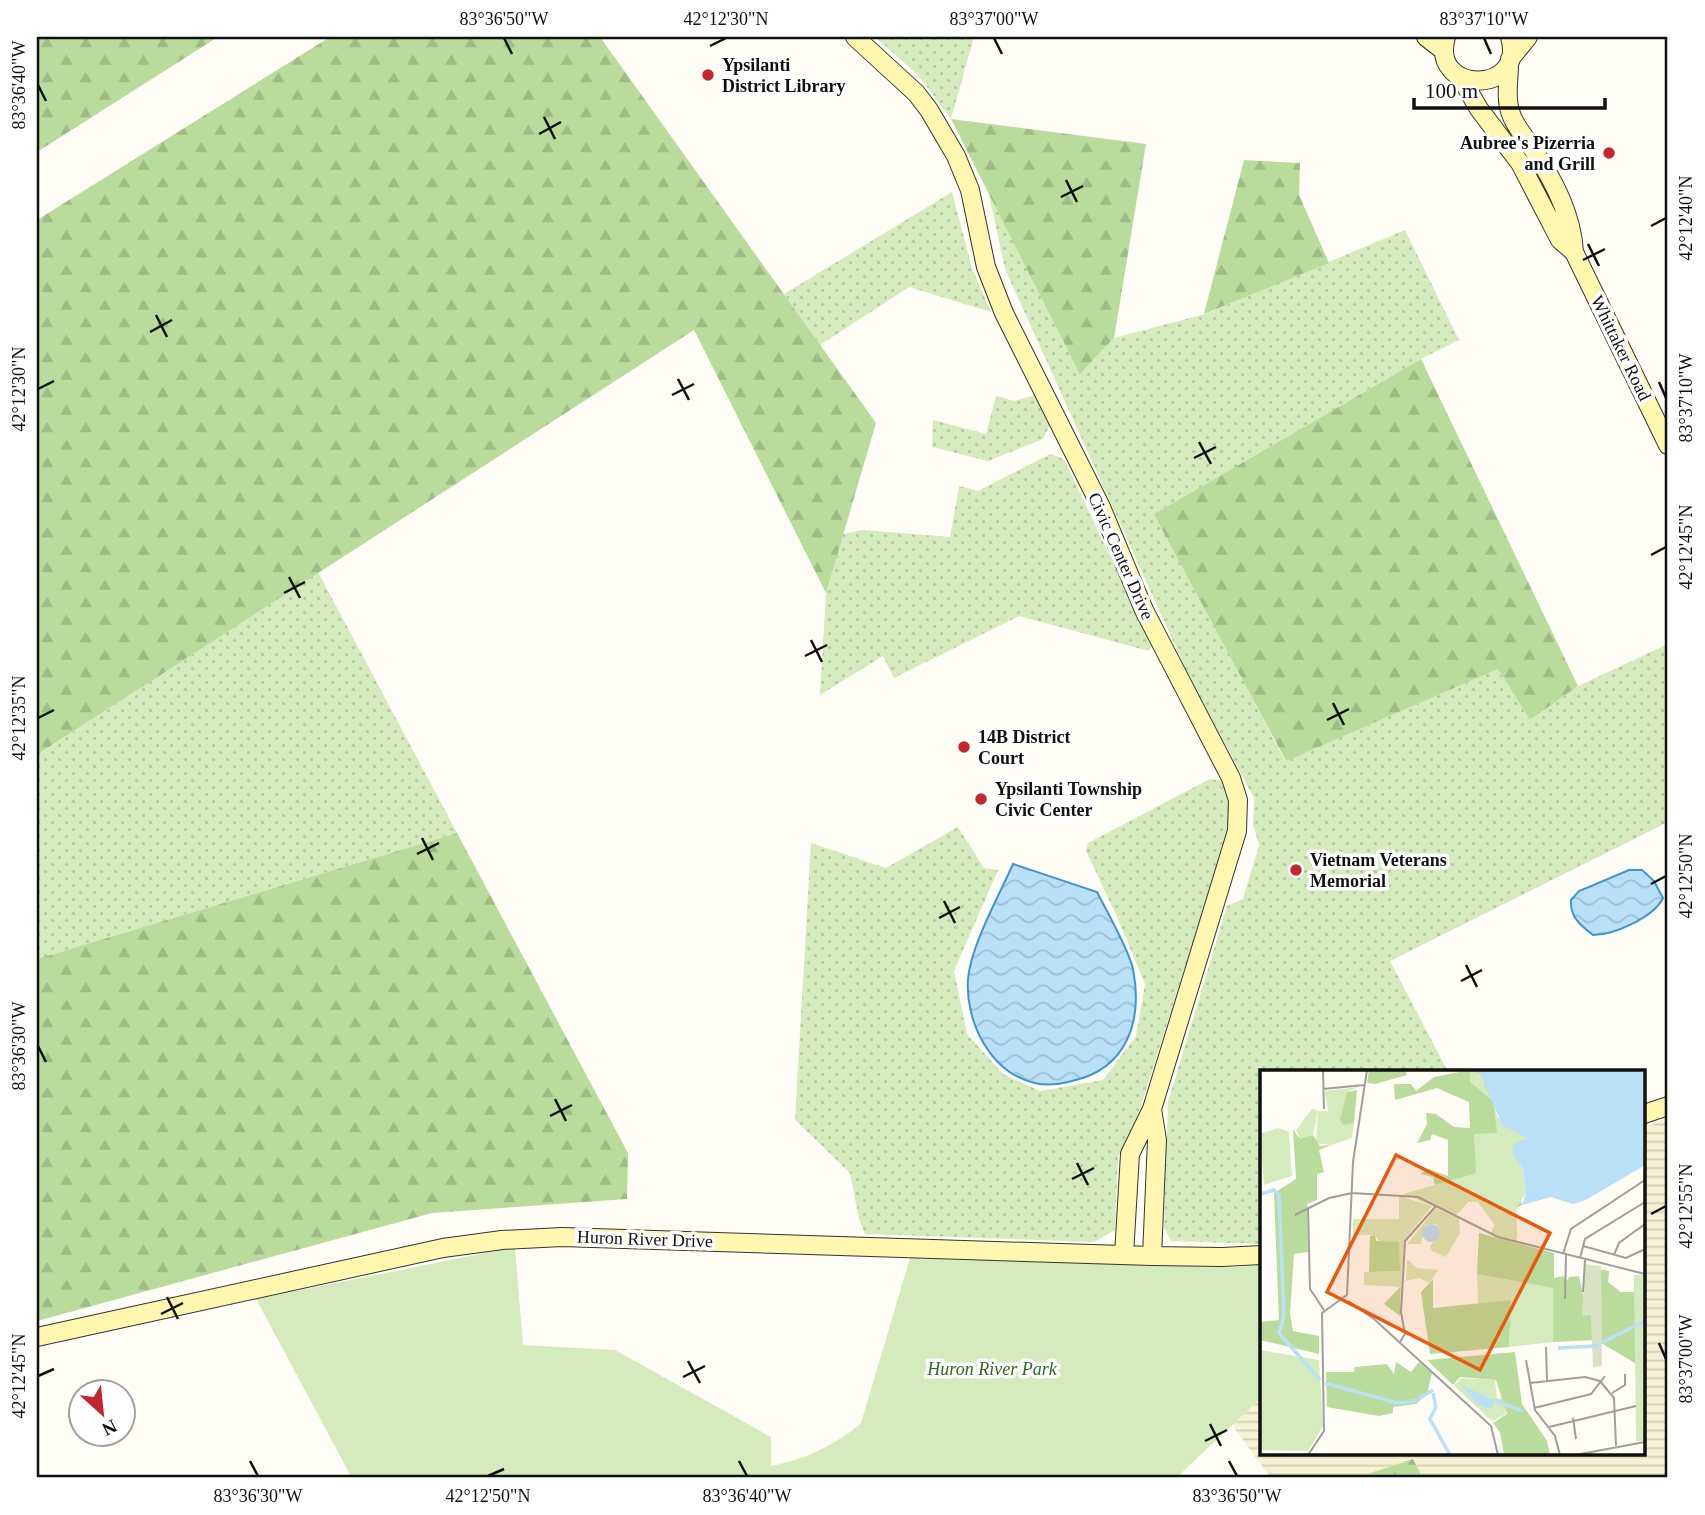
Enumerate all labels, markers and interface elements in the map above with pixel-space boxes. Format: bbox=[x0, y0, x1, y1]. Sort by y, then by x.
text: 83°36'50"W bbox=[460, 9, 548, 29]
text: 42°12'30"N bbox=[684, 9, 768, 29]
text: 83°37'00"W bbox=[950, 9, 1038, 29]
text: 83°37'10"W bbox=[1440, 9, 1528, 29]
text: 83°36'40"W bbox=[9, 41, 29, 129]
place label: Ypsilanti District Library bbox=[722, 55, 845, 96]
scale bar bbox=[1414, 66, 1605, 110]
marker: Ypsilanti District Library bbox=[700, 67, 716, 83]
text: 100 m bbox=[1425, 79, 1478, 103]
place label: Aubree's Pizerria and Grill bbox=[1460, 133, 1595, 174]
marker: Aubree's Pizerria and Grill bbox=[1601, 145, 1617, 161]
text: 42°12'40"N bbox=[1676, 176, 1696, 260]
street label: Whittaker Road bbox=[1587, 292, 1655, 404]
text: 42°12'30"N bbox=[9, 347, 29, 431]
text: 83°37'10"W bbox=[1676, 354, 1696, 442]
street label: Civic Center Drive bbox=[1084, 489, 1158, 623]
text: 42°12'45"N bbox=[1676, 505, 1696, 589]
text: 42°12'35"N bbox=[9, 676, 29, 760]
place label: 14B District Court bbox=[978, 727, 1070, 768]
marker: 14B District Court bbox=[956, 739, 972, 755]
place label: Ypsilanti Township Civic Center bbox=[995, 779, 1142, 820]
marker: Ypsilanti Township Civic Center bbox=[973, 791, 989, 807]
text: 42°12'50"N bbox=[1676, 834, 1696, 918]
place label: Vietnam Veterans Memorial bbox=[1310, 850, 1447, 891]
marker: Vietnam Veterans Memorial bbox=[1288, 862, 1304, 878]
text: 83°36'30"W bbox=[9, 1002, 29, 1090]
inset map bbox=[1260, 1070, 1646, 1456]
text: 42°12'55"N bbox=[1676, 1164, 1696, 1248]
street label: Huron River Drive bbox=[577, 1227, 713, 1251]
text: 83°37'00"W bbox=[1676, 1315, 1696, 1403]
text: 42°12'45"N bbox=[9, 1334, 29, 1418]
park label: Huron River Park bbox=[926, 1359, 1058, 1379]
north arrow bbox=[66, 1378, 136, 1448]
text: N bbox=[98, 1415, 120, 1440]
text: 83°36'30"W bbox=[214, 1486, 302, 1506]
text: 42°12'50"N bbox=[446, 1486, 530, 1506]
text: 83°36'40"W bbox=[703, 1486, 791, 1506]
text: 83°36'50"W bbox=[1193, 1486, 1281, 1506]

